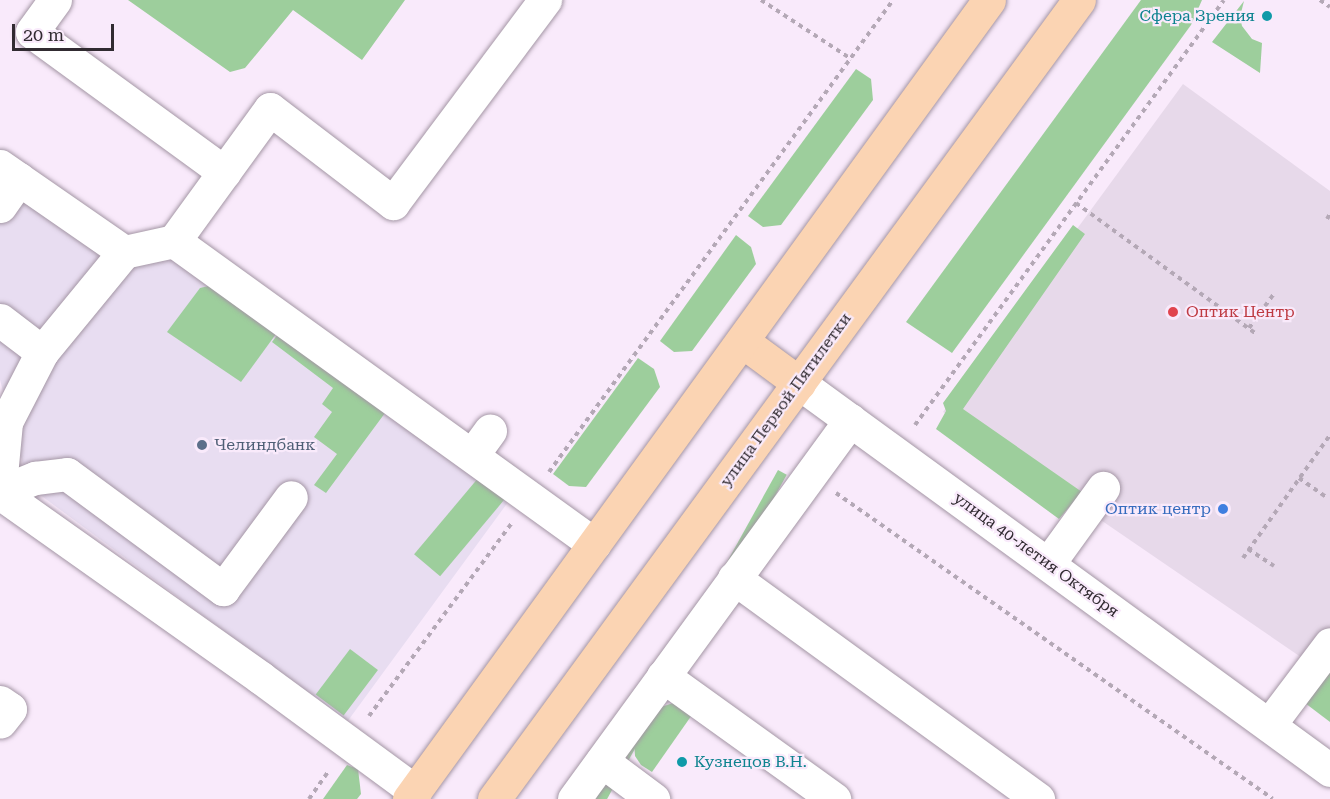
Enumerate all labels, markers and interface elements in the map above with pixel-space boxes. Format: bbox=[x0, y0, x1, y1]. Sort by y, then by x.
place label: Сфера Зрения bbox=[1140, 6, 1255, 26]
marker: Сфера Зрения bbox=[1260, 9, 1274, 23]
scale bar bbox=[15, 12, 117, 50]
text: 20 m bbox=[23, 24, 64, 45]
place label: Оптик Центр bbox=[1186, 302, 1295, 322]
marker: Оптик Центр bbox=[1164, 303, 1182, 321]
street label: улица Первой Пятилетки bbox=[717, 309, 855, 491]
place label: Челиндбанк bbox=[214, 435, 315, 455]
marker: Челиндбанк bbox=[195, 438, 209, 452]
street label: улица 40-летия Октября bbox=[950, 489, 1122, 621]
place label: Оптик центр bbox=[1105, 499, 1211, 519]
marker: Оптик центр bbox=[1216, 502, 1230, 516]
place label: Кузнецов В.Н. bbox=[694, 752, 807, 772]
marker: Кузнецов В.Н. bbox=[675, 755, 689, 769]

